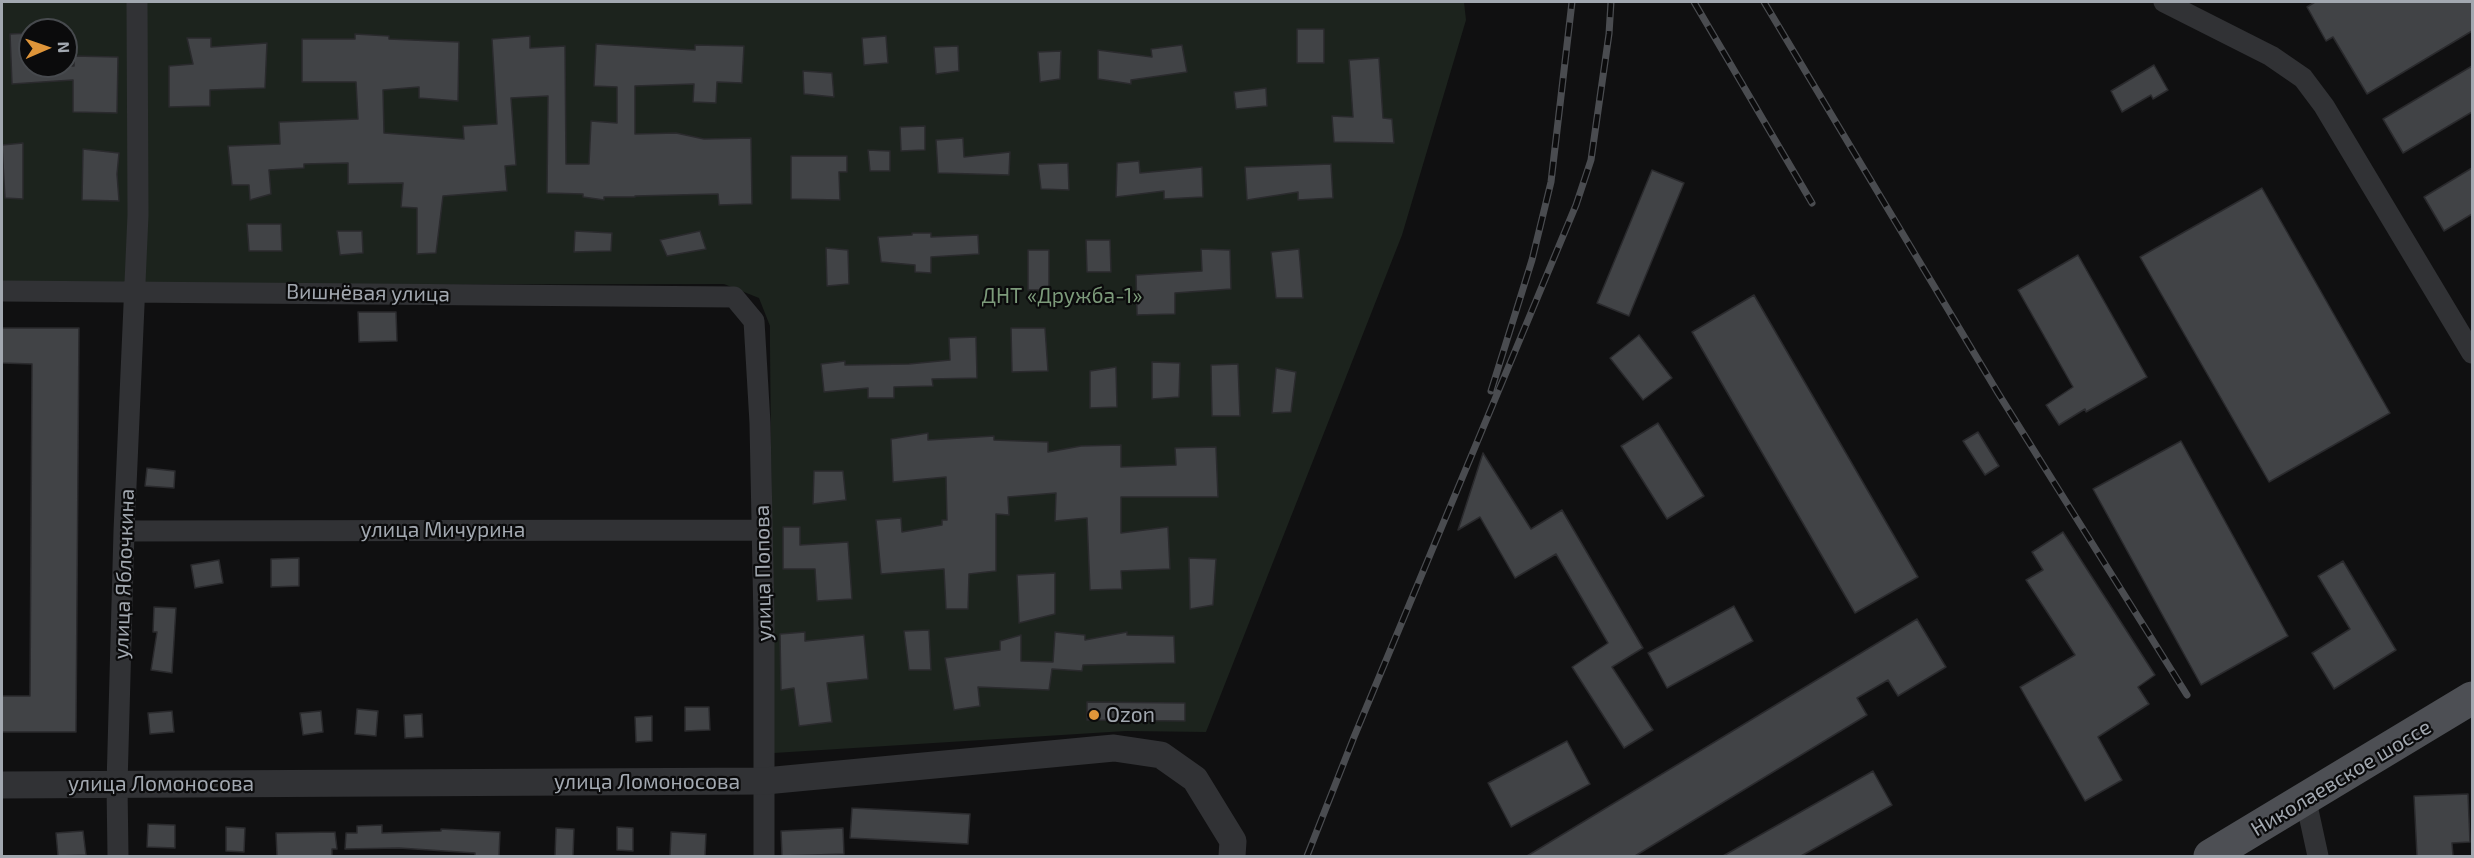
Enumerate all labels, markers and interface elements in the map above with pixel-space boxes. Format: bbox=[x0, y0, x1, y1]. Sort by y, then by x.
north arrow bbox=[18, 18, 78, 78]
text: N bbox=[55, 41, 74, 54]
street label: Вишнёвая улица bbox=[286, 279, 450, 307]
park label: ДНТ «Дружба-1» bbox=[981, 283, 1143, 309]
street label: улица Яблочкина bbox=[108, 488, 140, 660]
street label: улица Попова bbox=[749, 504, 777, 642]
street label: улица Мичурина bbox=[361, 517, 525, 543]
place label: Ozon bbox=[1106, 702, 1155, 728]
marker: Ozon bbox=[1087, 708, 1101, 722]
street label: Николаевское шоссе bbox=[2246, 714, 2436, 842]
street label: улица Ломоносова bbox=[554, 769, 740, 795]
street label: улица Ломоносова bbox=[68, 771, 254, 797]

